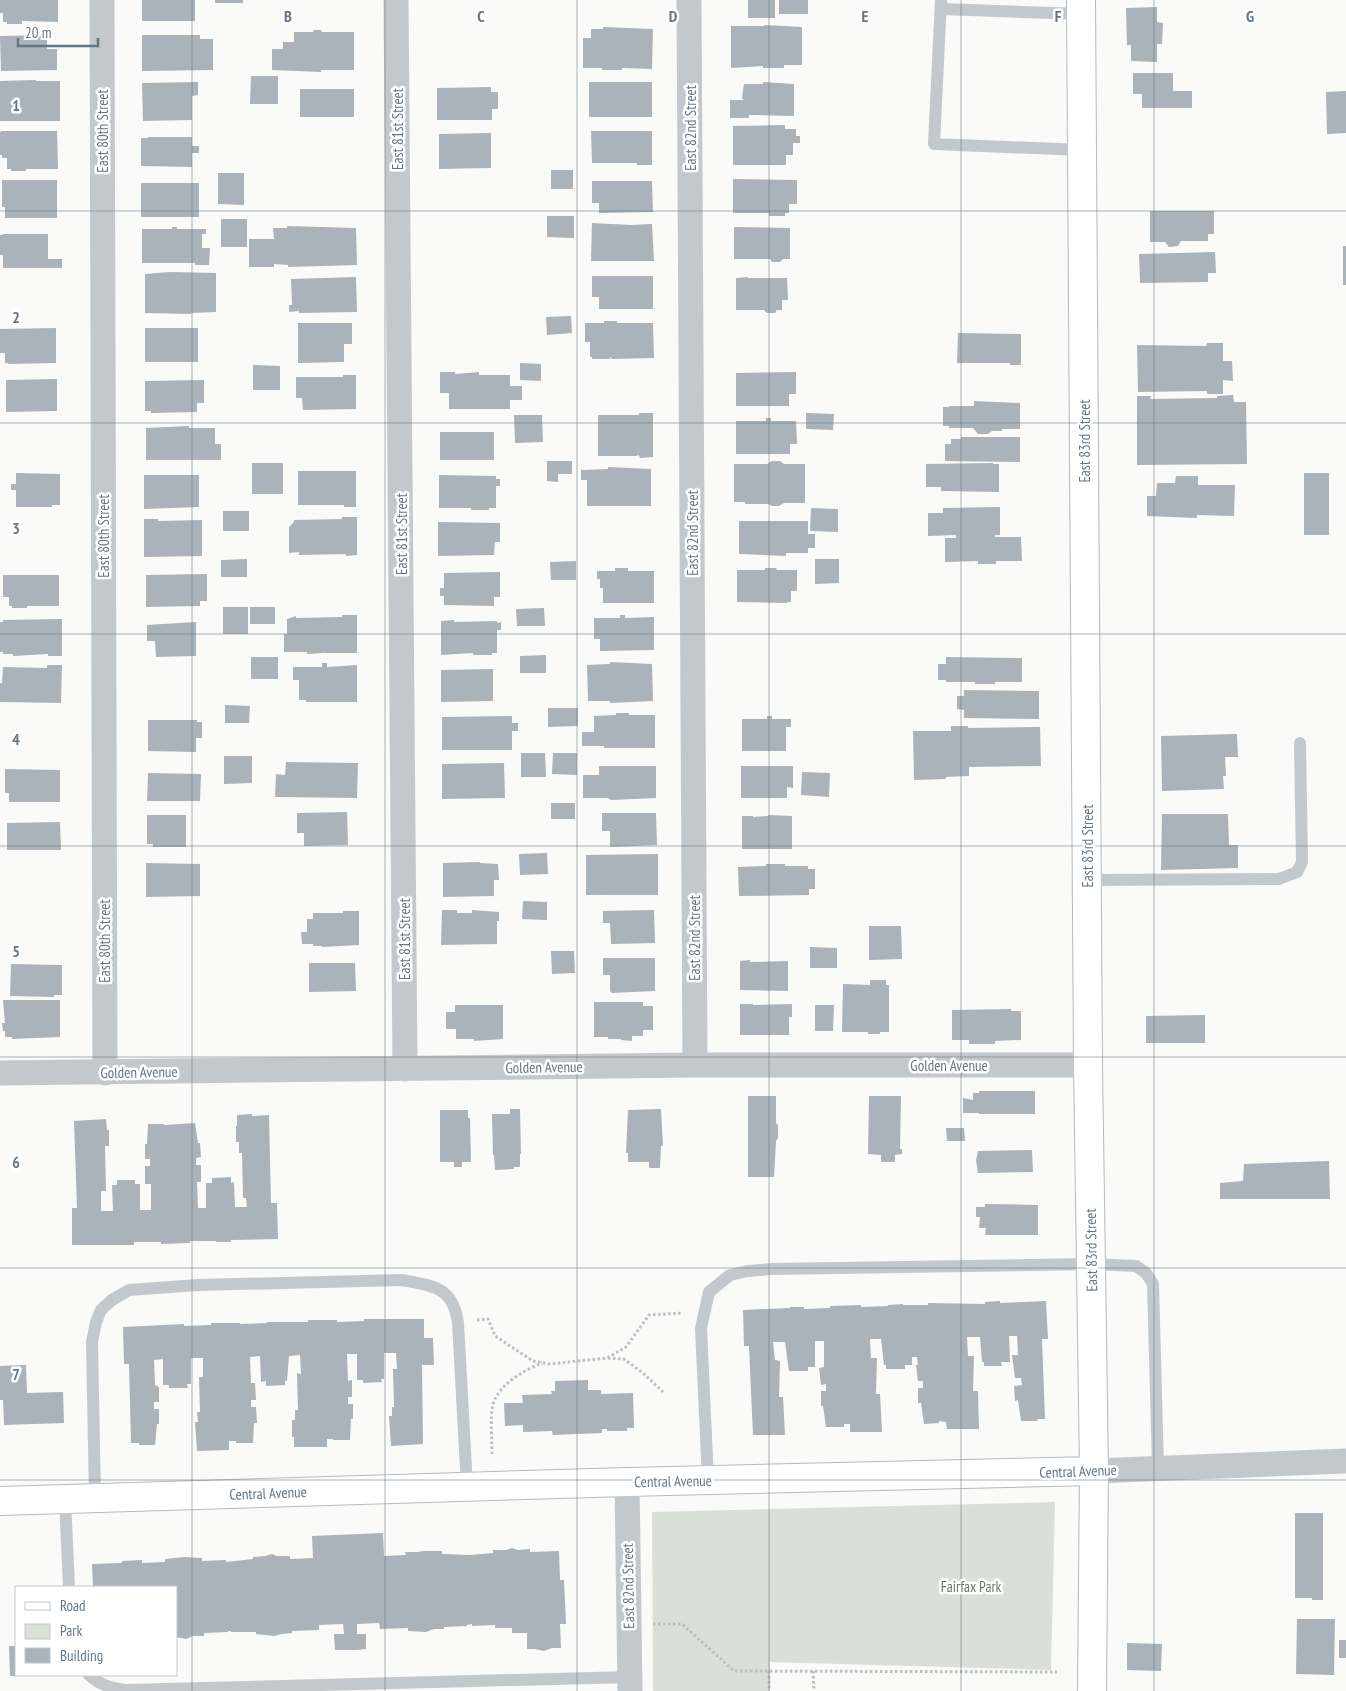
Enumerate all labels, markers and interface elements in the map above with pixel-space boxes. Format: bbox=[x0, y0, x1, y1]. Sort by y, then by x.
text: B bbox=[284, 6, 292, 26]
text: C bbox=[477, 6, 485, 26]
text: D bbox=[669, 6, 678, 26]
text: E bbox=[862, 6, 869, 26]
text: F bbox=[1055, 6, 1062, 26]
text: G bbox=[1246, 6, 1254, 26]
scale bar bbox=[18, 15, 98, 47]
text: 20 m bbox=[25, 23, 51, 42]
street label: East 82nd Street bbox=[681, 85, 700, 171]
street label: East 81st Street bbox=[388, 88, 407, 170]
street label: East 80th Street bbox=[93, 89, 112, 173]
text: 1 bbox=[12, 95, 20, 115]
text: 2 bbox=[12, 307, 20, 327]
street label: East 83rd Street bbox=[1075, 399, 1094, 483]
street label: East 82nd Street bbox=[683, 490, 702, 576]
street label: East 81st Street bbox=[392, 493, 411, 575]
street label: East 80th Street bbox=[94, 494, 113, 578]
text: 3 bbox=[12, 518, 20, 538]
text: 4 bbox=[12, 729, 20, 749]
street label: East 83rd Street bbox=[1078, 804, 1097, 888]
street label: East 82nd Street bbox=[685, 895, 704, 981]
street label: East 81st Street bbox=[395, 898, 414, 980]
street label: East 80th Street bbox=[95, 899, 114, 983]
text: 5 bbox=[12, 941, 20, 961]
street label: Golden Avenue bbox=[910, 1056, 988, 1075]
street label: Golden Avenue bbox=[505, 1057, 583, 1077]
street label: Golden Avenue bbox=[100, 1062, 178, 1082]
text: 6 bbox=[12, 1152, 20, 1172]
street label: East 83rd Street bbox=[1081, 1208, 1101, 1292]
text: 7 bbox=[12, 1364, 20, 1384]
street label: Central Avenue bbox=[1039, 1460, 1117, 1482]
street label: Central Avenue bbox=[634, 1471, 712, 1491]
street label: Central Avenue bbox=[229, 1482, 307, 1504]
street label: East 82nd Street bbox=[618, 1543, 638, 1629]
park label: Fairfax Park bbox=[941, 1577, 1002, 1596]
legend bbox=[15, 1586, 178, 1676]
text: Road bbox=[60, 1596, 86, 1615]
text: Park bbox=[60, 1621, 82, 1640]
text: Building bbox=[60, 1646, 103, 1665]

